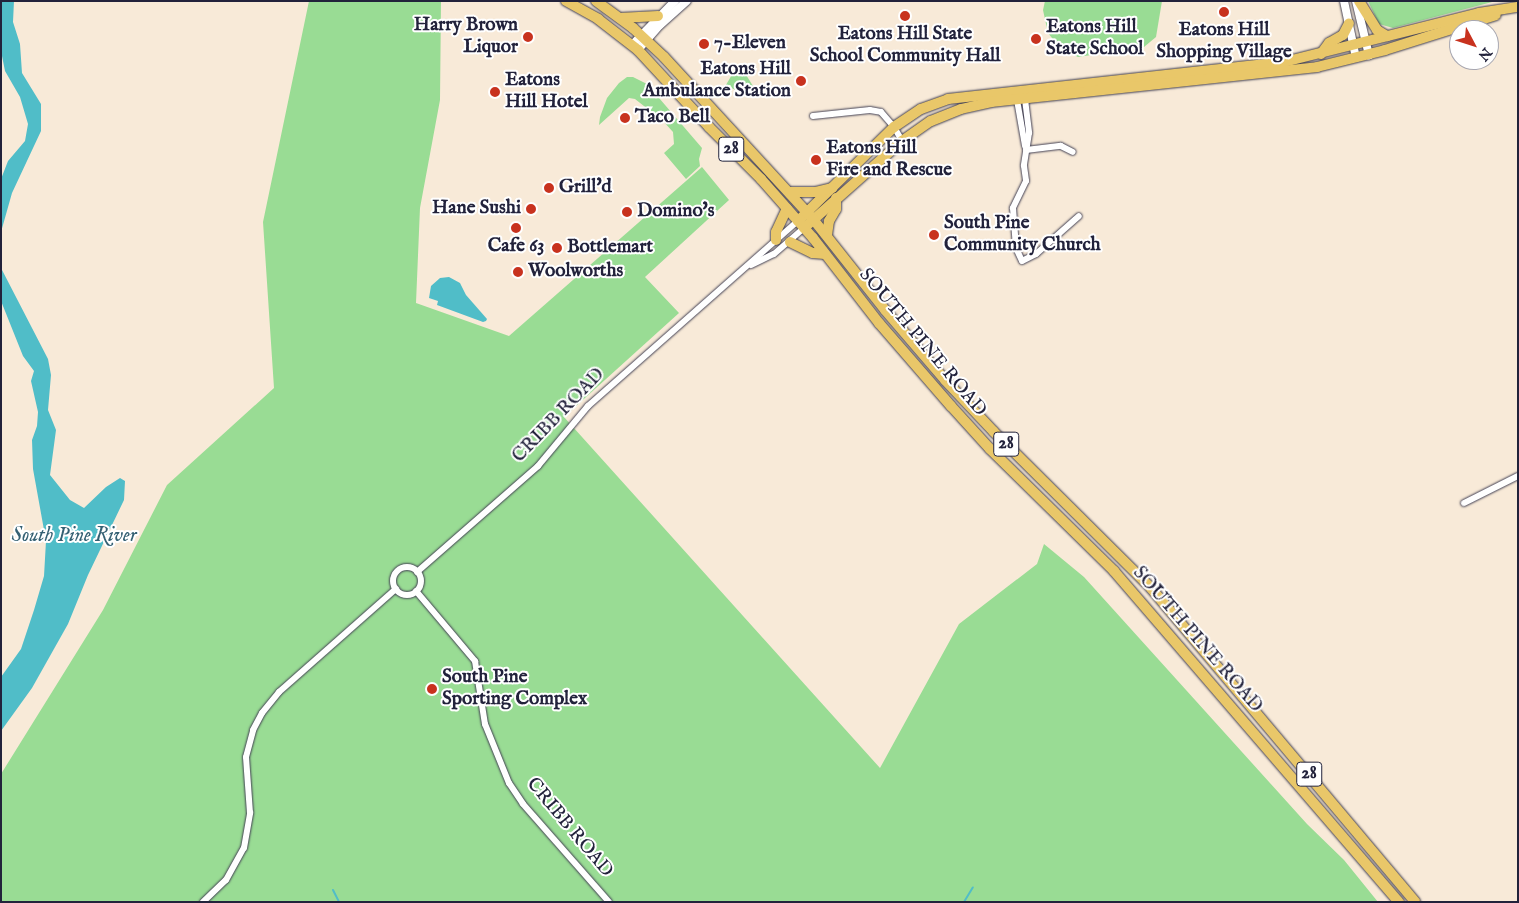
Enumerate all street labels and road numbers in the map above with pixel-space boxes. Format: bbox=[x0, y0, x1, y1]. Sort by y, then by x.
road number: 28 bbox=[717, 134, 745, 164]
street label: SOUTH PINE ROAD bbox=[853, 264, 991, 422]
street label: CRIBB ROAD bbox=[508, 364, 610, 468]
road number: 28 bbox=[992, 428, 1020, 459]
street label: SOUTH PINE ROAD bbox=[1127, 562, 1267, 718]
road number: 28 bbox=[1295, 759, 1323, 790]
street label: CRIBB ROAD bbox=[521, 774, 617, 882]

